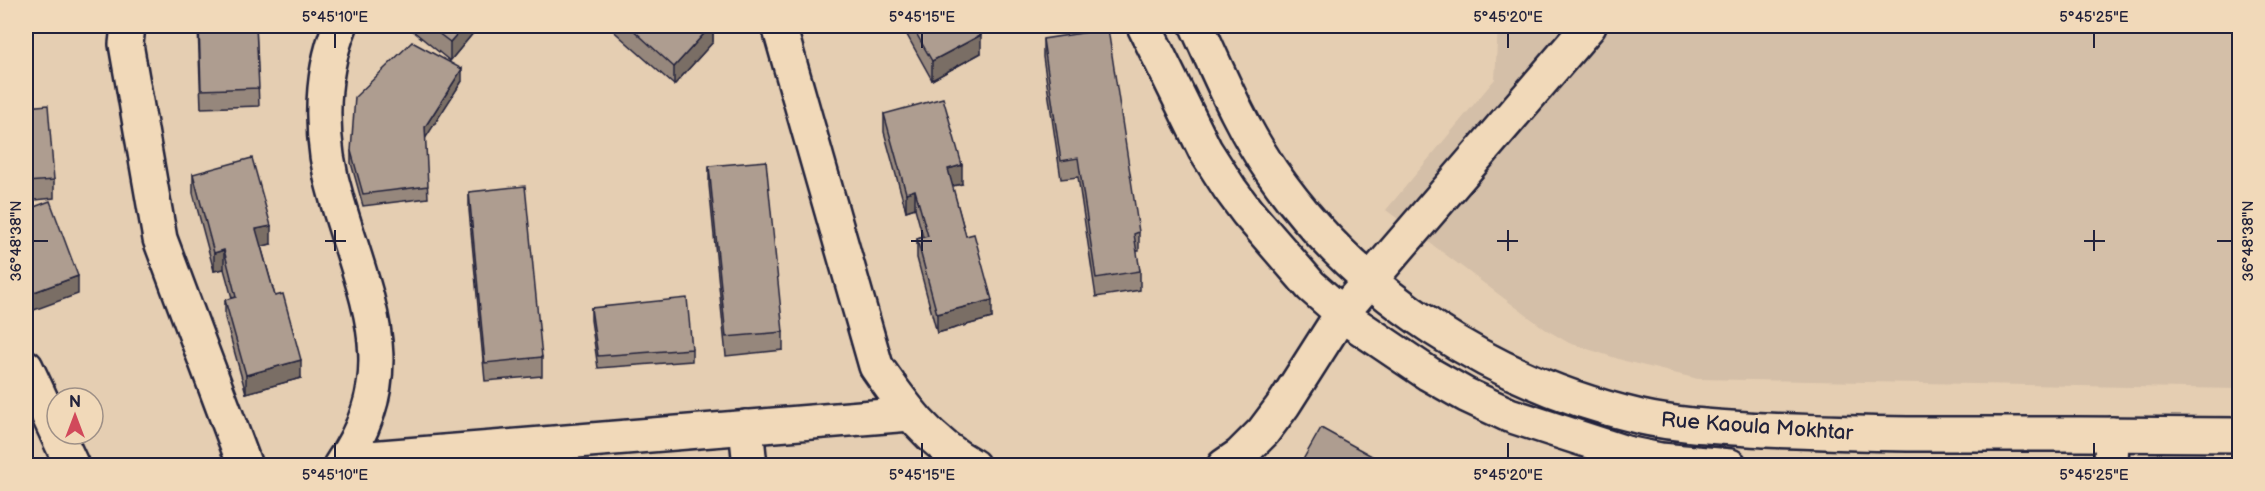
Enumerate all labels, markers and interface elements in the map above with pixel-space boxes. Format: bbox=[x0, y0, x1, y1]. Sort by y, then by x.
text: 5°45'10"E bbox=[302, 8, 368, 27]
text: 5°45'15"E bbox=[889, 8, 955, 27]
text: 5°45'20"E bbox=[1473, 8, 1543, 27]
text: 5°45'25"E bbox=[2059, 8, 2129, 27]
text: 36°48'38"N bbox=[7, 200, 26, 282]
text: 36°48'38"N bbox=[2239, 200, 2258, 282]
north arrow bbox=[45, 386, 105, 446]
text: N bbox=[69, 393, 81, 412]
street label: Rue Kaoula Mokhtar bbox=[1660, 407, 1854, 446]
text: 5°45'10"E bbox=[302, 466, 368, 485]
text: 5°45'15"E bbox=[889, 466, 955, 485]
text: 5°45'20"E bbox=[1473, 466, 1543, 485]
text: 5°45'25"E bbox=[2059, 466, 2129, 485]

